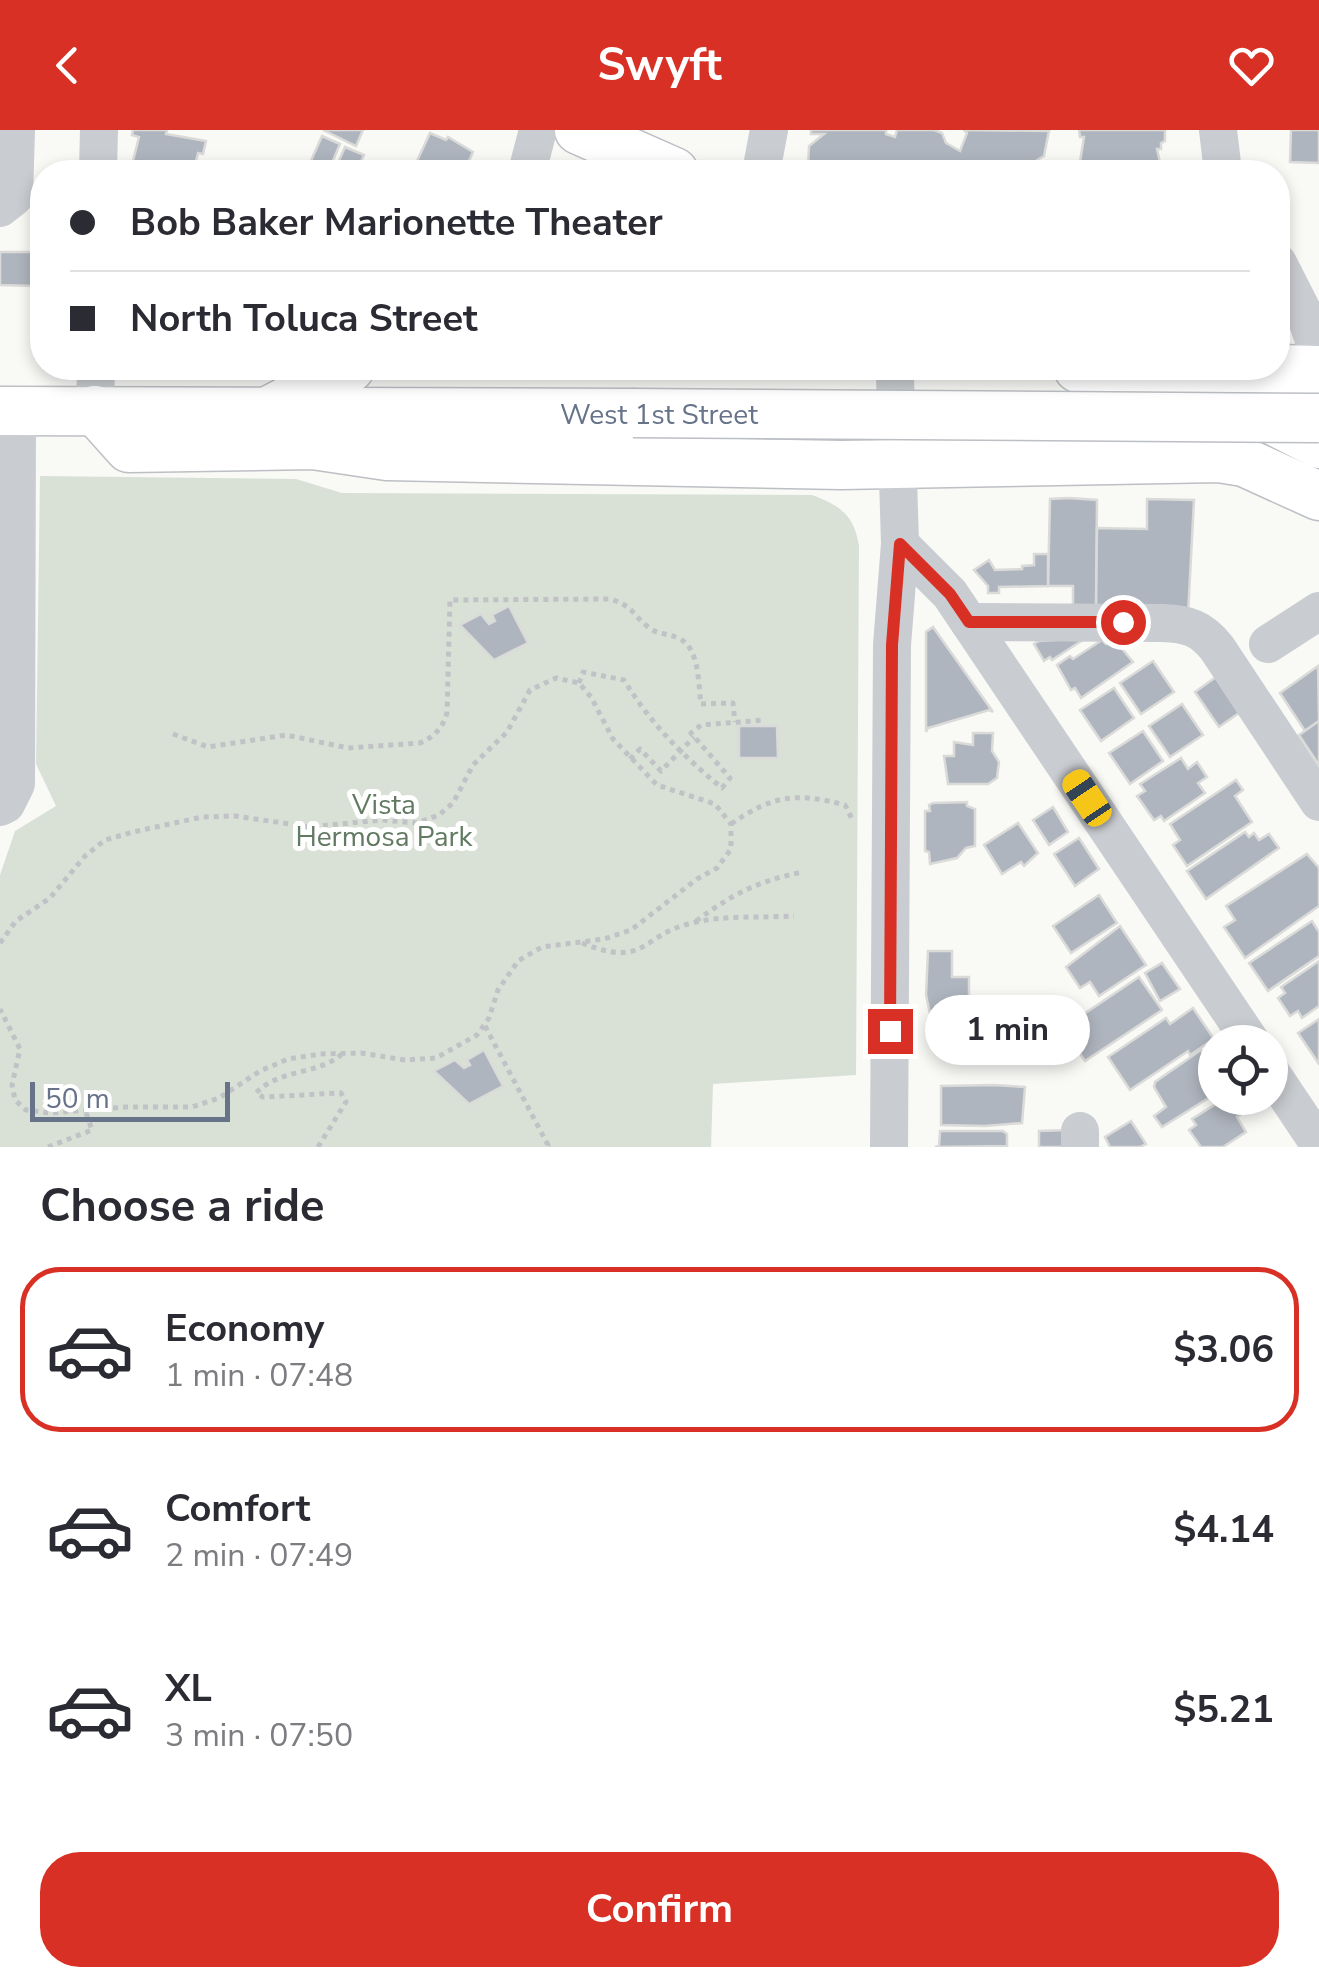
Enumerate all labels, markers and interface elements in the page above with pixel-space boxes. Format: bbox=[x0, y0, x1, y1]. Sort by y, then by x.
text: Swyft bbox=[597, 35, 722, 96]
icon: back bbox=[40, 38, 95, 93]
icon: heart bbox=[1224, 38, 1279, 93]
text: Bob Baker Marionette Theater bbox=[130, 197, 663, 248]
text: North Toluca Street bbox=[130, 293, 478, 344]
street label: West 1st Street bbox=[560, 396, 758, 434]
route start bbox=[1101, 600, 1146, 645]
car bbox=[1058, 765, 1116, 831]
park label: Vista Hermosa Park bbox=[295, 786, 474, 856]
callout: 1 min bbox=[925, 996, 1090, 1066]
text: 1 min bbox=[966, 1008, 1049, 1051]
route end bbox=[868, 1009, 913, 1054]
map controls bbox=[1198, 1025, 1288, 1115]
button: locate bbox=[1198, 1025, 1288, 1115]
scale bar bbox=[30, 1077, 230, 1121]
text: 50 m bbox=[45, 1080, 110, 1118]
text: Choose a ride bbox=[40, 1176, 325, 1237]
text: Economy bbox=[165, 1303, 324, 1354]
icon: car bbox=[45, 1305, 135, 1395]
text: $3.06 bbox=[1173, 1324, 1274, 1375]
text: 1 min · 07:48 bbox=[165, 1354, 353, 1397]
text: Comfort bbox=[165, 1483, 310, 1534]
icon: car bbox=[45, 1485, 135, 1575]
text: $4.14 bbox=[1173, 1504, 1274, 1555]
text: 2 min · 07:49 bbox=[165, 1534, 353, 1577]
text: XL bbox=[165, 1663, 212, 1714]
icon: car bbox=[45, 1665, 135, 1755]
text: $5.21 bbox=[1173, 1684, 1274, 1735]
text: 3 min · 07:50 bbox=[165, 1714, 353, 1757]
button: Confirm bbox=[40, 1852, 1279, 1967]

